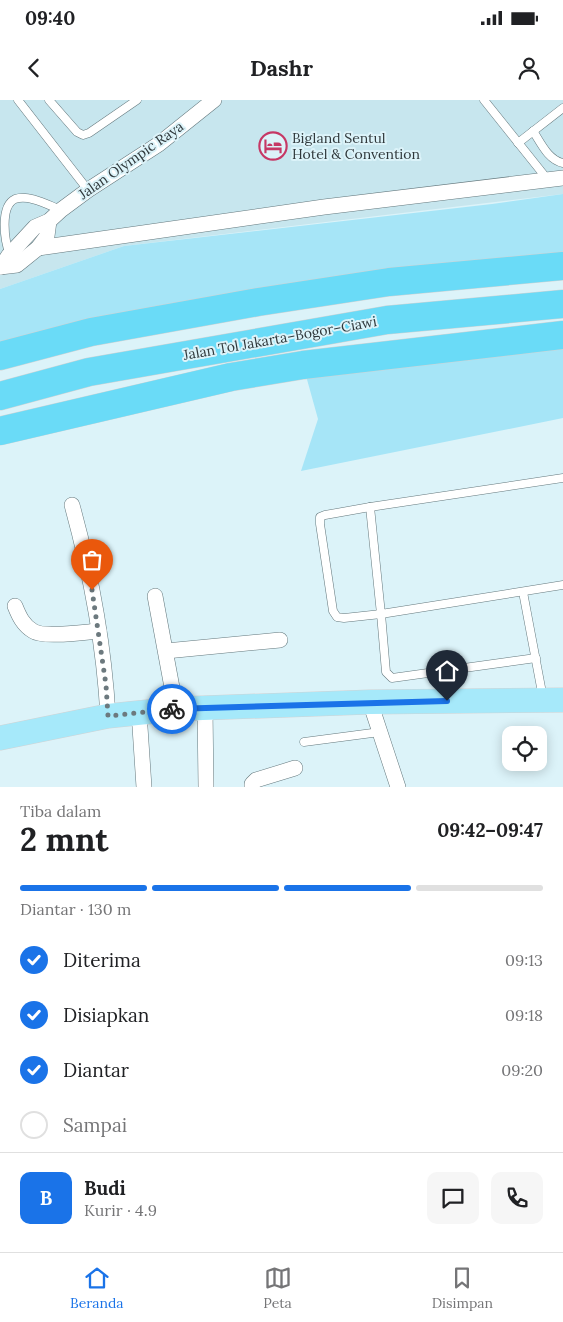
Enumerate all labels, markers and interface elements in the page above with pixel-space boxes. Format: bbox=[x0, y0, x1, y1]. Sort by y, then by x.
text: 09:40 bbox=[25, 6, 75, 30]
icon: back bbox=[20, 54, 48, 82]
text: Dashr bbox=[250, 54, 313, 82]
icon: person bbox=[515, 54, 543, 82]
street label: Jalan Olympic Raya bbox=[74, 117, 187, 204]
place label: Bigland Sentul Hotel & Convention bbox=[292, 129, 420, 163]
hotel icon: Bigland Sentul Hotel & Convention bbox=[258, 131, 288, 161]
street label: Jalan Tol Jakarta–Bogor–Ciawi bbox=[181, 312, 378, 364]
pin bbox=[71, 539, 113, 590]
icon: bag bbox=[78, 546, 106, 574]
pin bbox=[426, 650, 468, 701]
icon: home bbox=[433, 657, 461, 685]
courier bbox=[147, 684, 197, 734]
icon: bike bbox=[158, 695, 186, 723]
map controls bbox=[502, 726, 547, 771]
button: locate bbox=[502, 726, 547, 771]
text: Tiba dalam bbox=[20, 801, 101, 821]
text: 09:42–09:47 bbox=[437, 818, 543, 842]
text: 2 mnt bbox=[20, 819, 108, 860]
text: Diantar · 130 m bbox=[20, 899, 131, 919]
icon: check bbox=[20, 946, 48, 974]
text: Diterima bbox=[63, 948, 141, 972]
text: 09:13 bbox=[505, 950, 543, 970]
icon: check bbox=[20, 1001, 48, 1029]
text: Disiapkan bbox=[63, 1003, 149, 1027]
text: 09:18 bbox=[505, 1005, 543, 1025]
icon: check bbox=[20, 1056, 48, 1084]
text: Diantar bbox=[63, 1058, 129, 1082]
text: 09:20 bbox=[501, 1060, 543, 1080]
text: Sampai bbox=[63, 1113, 127, 1137]
button: chat bbox=[427, 1172, 479, 1224]
button: phone bbox=[491, 1172, 543, 1224]
text: Budi bbox=[84, 1176, 126, 1200]
text: B bbox=[40, 1186, 52, 1210]
text: Kurir · 4.9 bbox=[84, 1200, 157, 1220]
tab: Beranda bbox=[70, 1264, 124, 1312]
tab: Peta bbox=[263, 1264, 292, 1312]
tab: Disimpan bbox=[432, 1264, 493, 1312]

